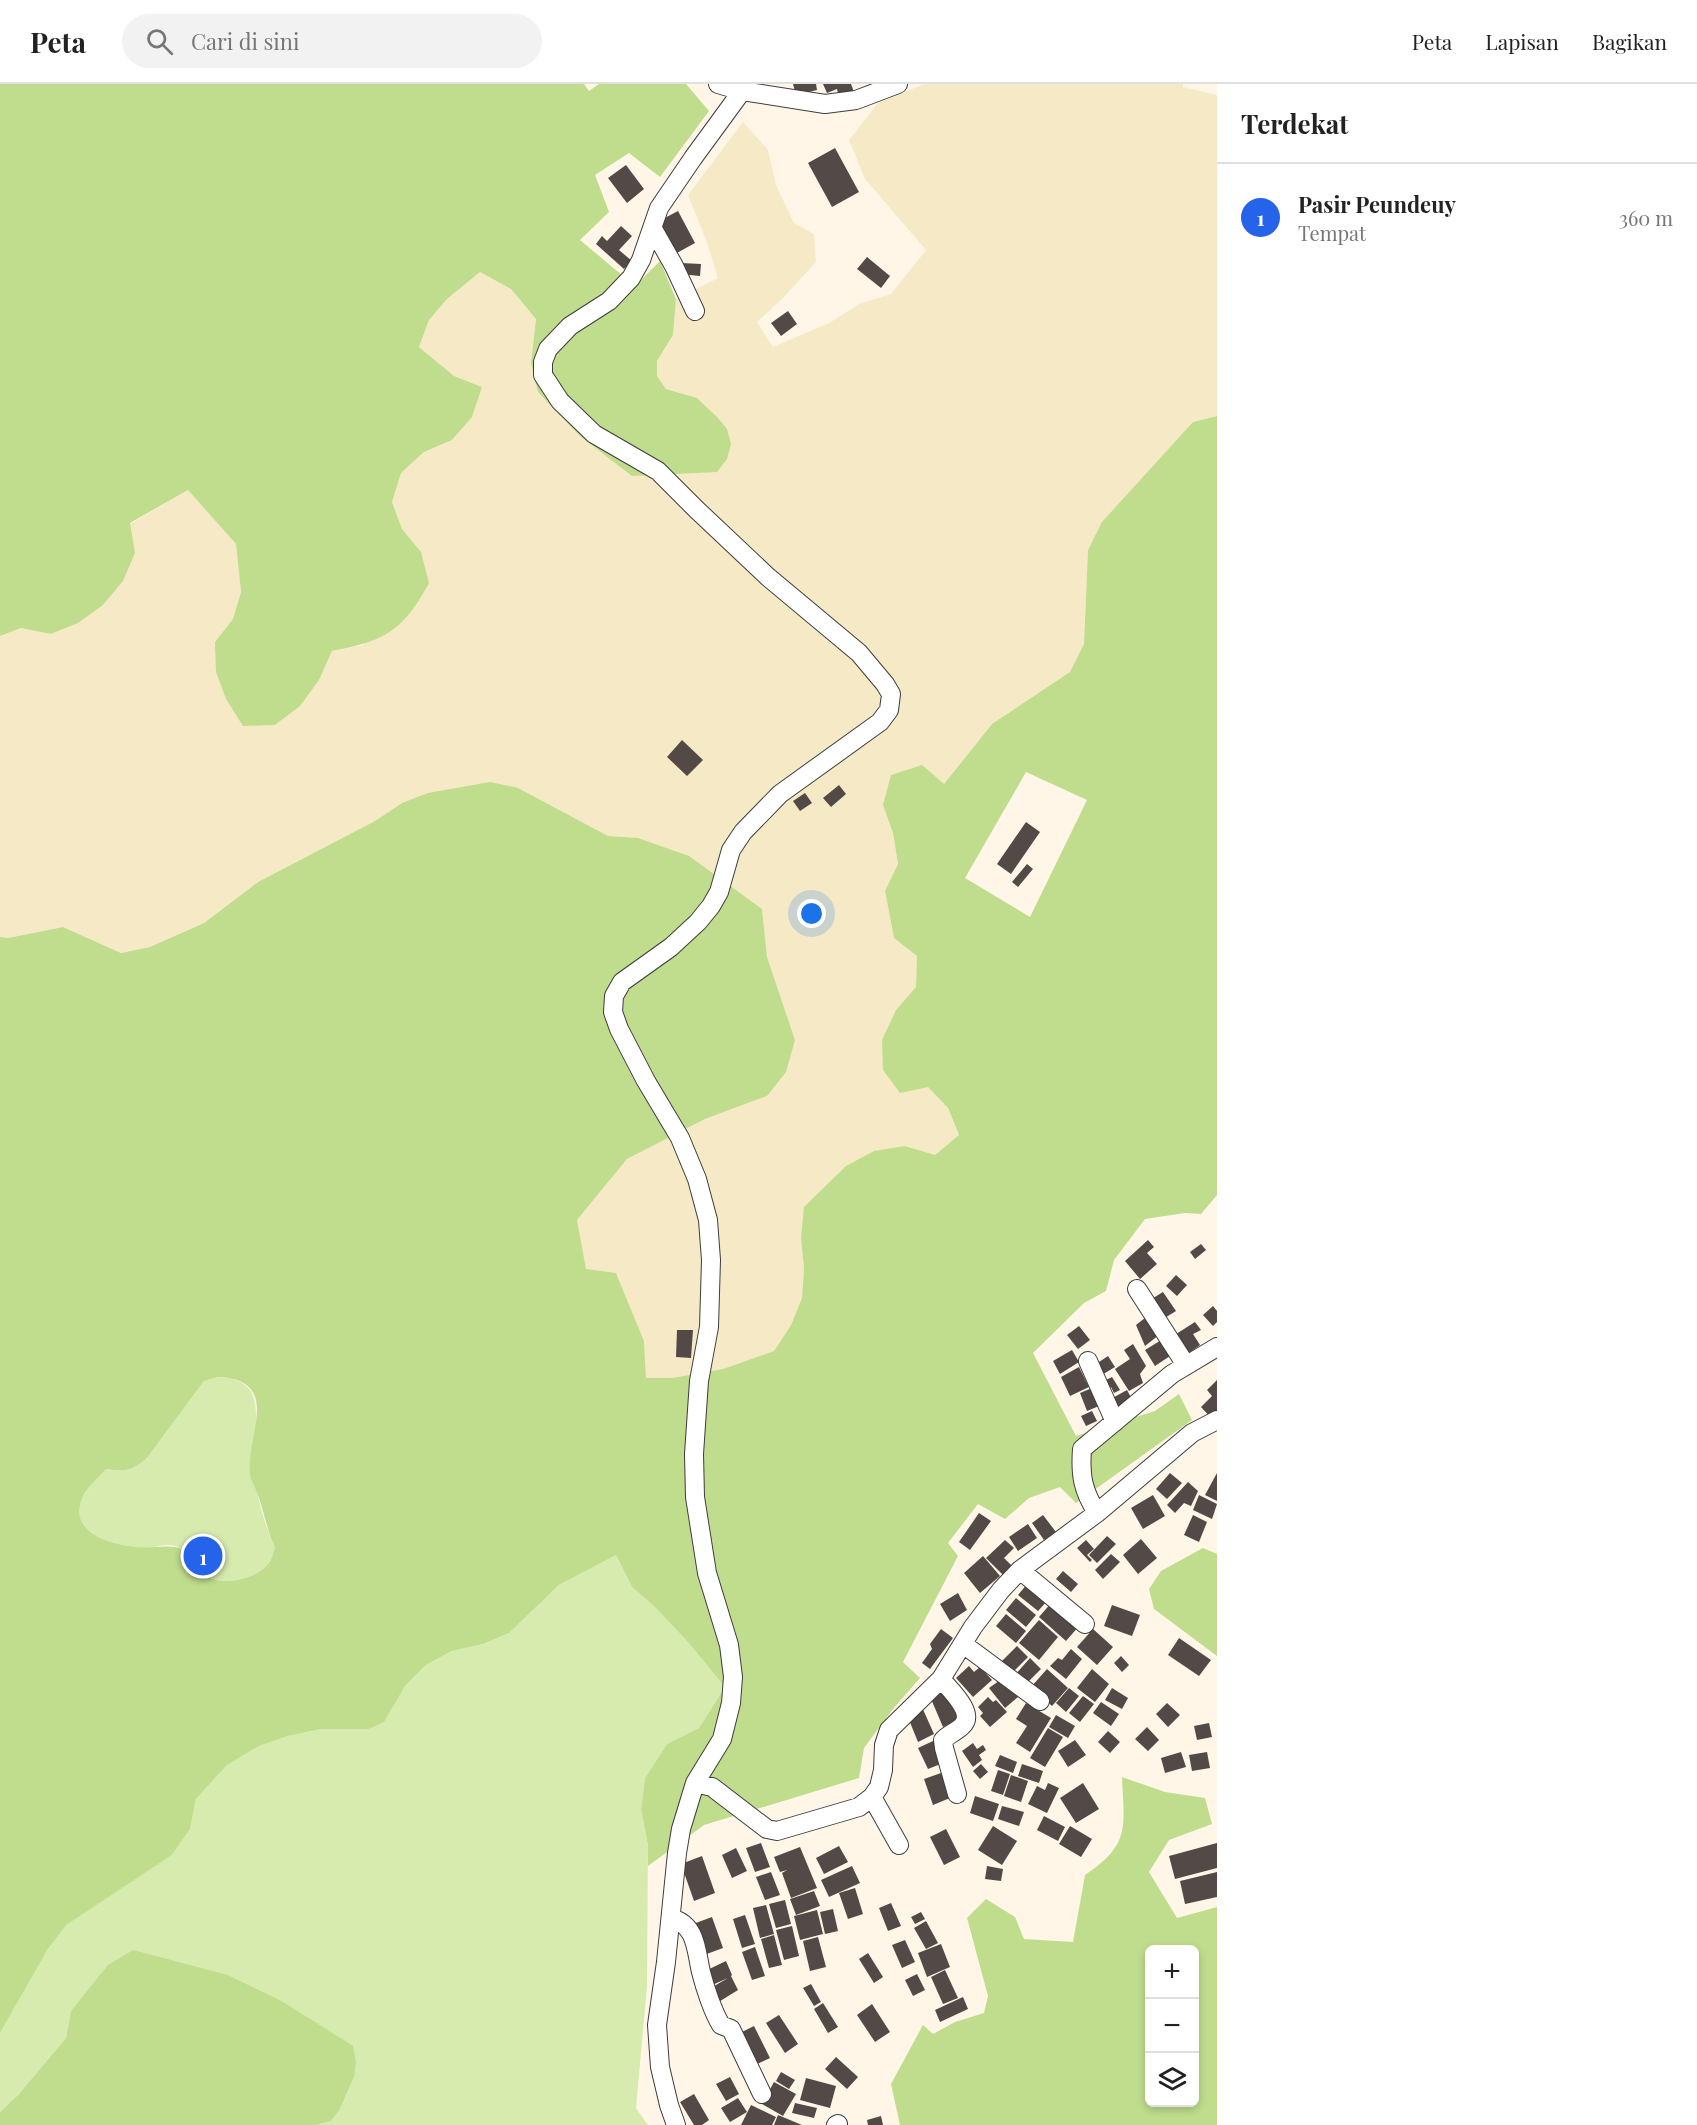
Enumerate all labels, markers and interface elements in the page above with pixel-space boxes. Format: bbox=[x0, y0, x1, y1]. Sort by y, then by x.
search box bbox=[122, 14, 542, 68]
text: Peta bbox=[30, 23, 86, 60]
icon: search bbox=[143, 25, 176, 58]
text: Cari di sini bbox=[191, 26, 299, 56]
text: Peta bbox=[1412, 27, 1452, 55]
text: Lapisan bbox=[1485, 27, 1559, 55]
text: Bagikan bbox=[1592, 27, 1667, 55]
text: Terdekat bbox=[1241, 106, 1348, 141]
text: Pasir Peundeuy bbox=[1298, 189, 1456, 219]
text: 1 bbox=[1257, 204, 1264, 231]
text: 360 m bbox=[1619, 204, 1673, 231]
text: Tempat bbox=[1298, 219, 1366, 246]
your location bbox=[797, 899, 826, 928]
pin: 1 bbox=[184, 1534, 222, 1578]
map controls bbox=[1145, 1945, 1199, 2107]
button: + bbox=[1145, 1945, 1199, 1999]
button: − bbox=[1145, 1999, 1199, 2053]
button: layers bbox=[1145, 2053, 1199, 2107]

